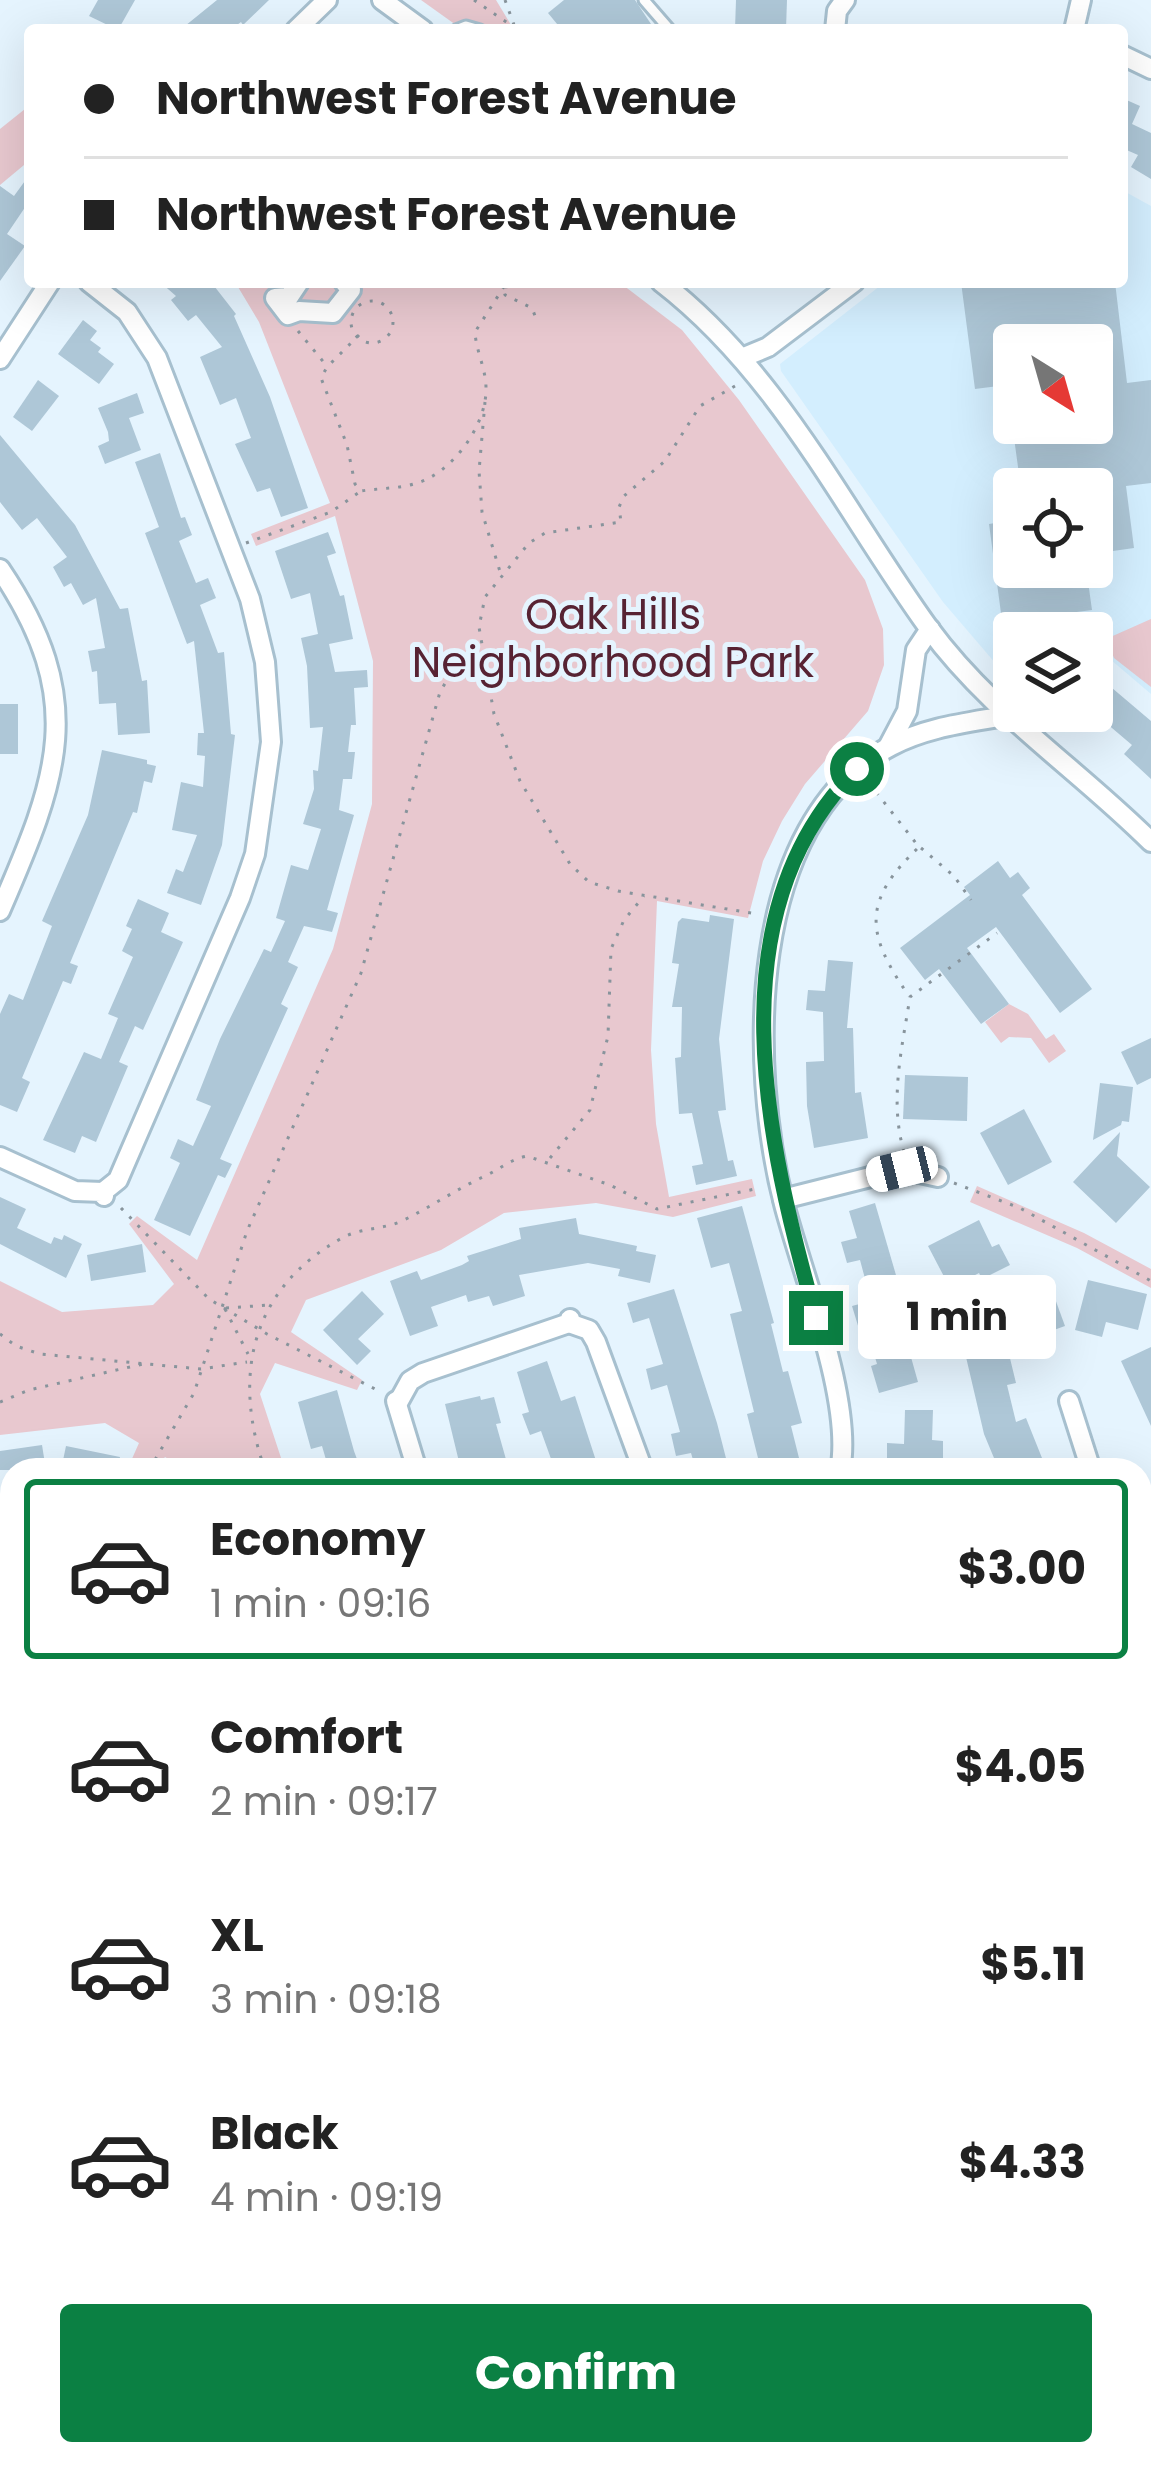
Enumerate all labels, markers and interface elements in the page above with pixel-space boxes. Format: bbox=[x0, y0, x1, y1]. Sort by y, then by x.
text: Northwest Forest Avenue bbox=[156, 67, 737, 130]
text: Northwest Forest Avenue bbox=[156, 183, 737, 246]
north arrow bbox=[993, 324, 1113, 444]
map controls bbox=[993, 324, 1113, 732]
button: locate bbox=[993, 468, 1113, 588]
park label: Oak Hills Neighborhood Park bbox=[412, 585, 815, 692]
button: layers bbox=[993, 612, 1113, 732]
route start bbox=[830, 742, 884, 796]
car bbox=[863, 1143, 941, 1195]
callout: 1 min bbox=[858, 1276, 1056, 1360]
text: 1 min bbox=[906, 1289, 1008, 1344]
route end bbox=[789, 1291, 843, 1345]
text: Economy bbox=[210, 1508, 425, 1571]
icon: car bbox=[66, 1515, 174, 1623]
text: $3.00 bbox=[958, 1537, 1086, 1600]
text: 1 min · 09:16 bbox=[210, 1576, 431, 1631]
text: Comfort bbox=[210, 1706, 403, 1769]
icon: car bbox=[66, 1713, 174, 1821]
text: $4.05 bbox=[955, 1735, 1086, 1798]
text: 2 min · 09:17 bbox=[210, 1774, 438, 1829]
text: XL bbox=[210, 1904, 264, 1967]
icon: car bbox=[66, 1911, 174, 2019]
text: $5.11 bbox=[981, 1933, 1086, 1996]
text: 3 min · 09:18 bbox=[210, 1972, 442, 2027]
text: Black bbox=[210, 2102, 339, 2165]
icon: car bbox=[66, 2109, 174, 2217]
text: $4.33 bbox=[959, 2131, 1086, 2194]
text: 4 min · 09:19 bbox=[210, 2170, 443, 2225]
button: Confirm bbox=[60, 2304, 1092, 2442]

